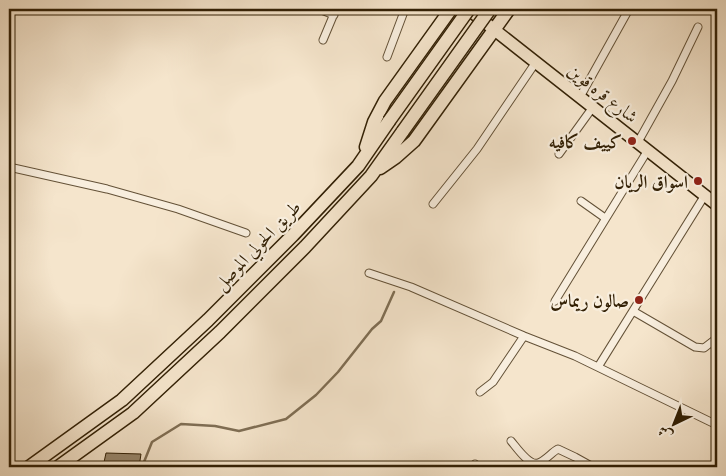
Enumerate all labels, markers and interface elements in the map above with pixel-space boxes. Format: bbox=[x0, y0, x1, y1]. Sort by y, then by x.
street label: شارع قره قوين bbox=[561, 57, 644, 131]
place label: كييف كافيه bbox=[549, 128, 622, 155]
marker: كييف كافيه bbox=[626, 135, 638, 147]
place label: اسواق الريان bbox=[614, 168, 688, 195]
marker: اسواق الريان bbox=[692, 175, 704, 187]
street label: طريق الحولي الموصل bbox=[207, 194, 308, 297]
place label: صالون ريماس bbox=[550, 287, 629, 314]
marker: صالون ريماس bbox=[633, 294, 645, 306]
north arrow bbox=[648, 398, 698, 448]
text: ش bbox=[653, 421, 677, 446]

